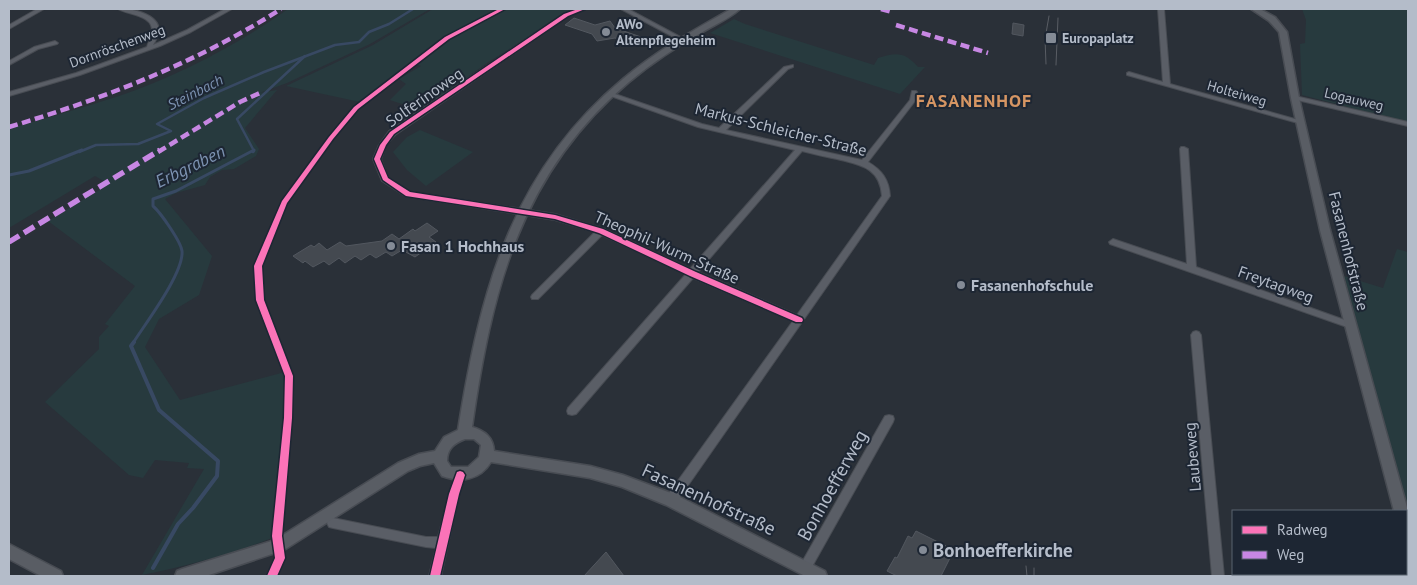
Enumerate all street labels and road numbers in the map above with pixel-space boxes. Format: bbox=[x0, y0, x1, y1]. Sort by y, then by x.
street label: Dornröschenweg bbox=[67, 20, 167, 72]
street label: Solferinoweg bbox=[381, 63, 467, 131]
street label: Holteiweg bbox=[1205, 76, 1269, 110]
street label: Logauweg bbox=[1322, 83, 1386, 115]
street label: Markus-Schleicher-Straße bbox=[693, 98, 869, 160]
street label: Fasanenhofstraße bbox=[1325, 189, 1373, 313]
street label: Theophil-Wurm-Straße bbox=[591, 206, 743, 288]
street label: Freytagweg bbox=[1235, 261, 1317, 307]
street label: Laubeweg bbox=[1179, 422, 1205, 492]
street label: Bonhoefferweg bbox=[792, 425, 872, 545]
street label: Fasanenhofstraße bbox=[638, 458, 780, 540]

